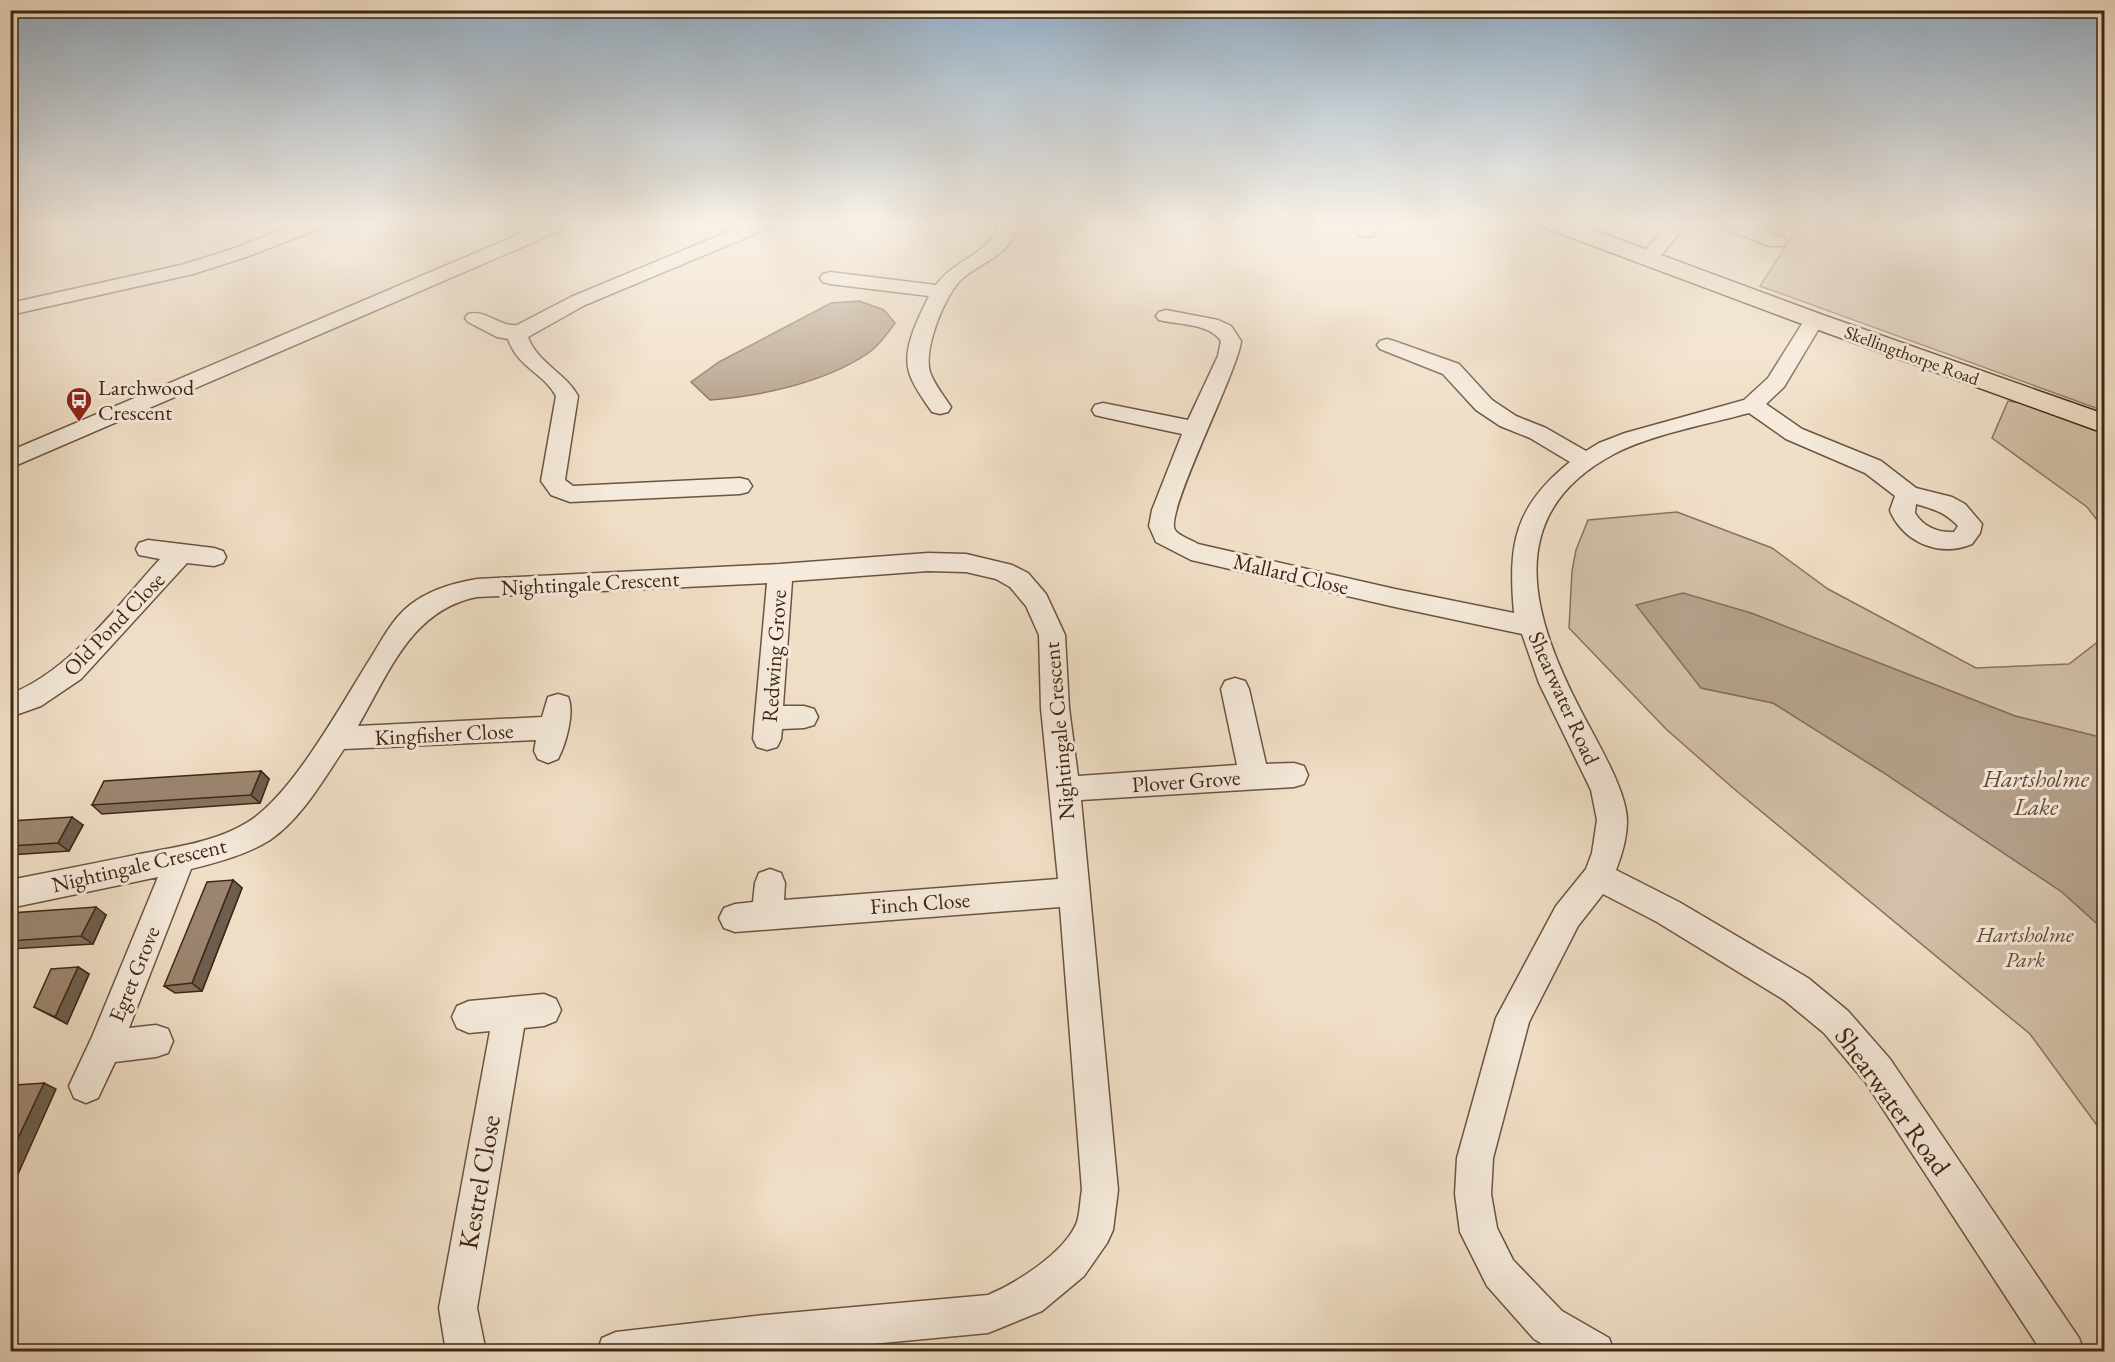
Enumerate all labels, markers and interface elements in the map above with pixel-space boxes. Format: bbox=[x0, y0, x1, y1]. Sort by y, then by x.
street label: Skellingthorpe Road bbox=[1841, 320, 1983, 390]
place label: Larchwood Crescent bbox=[98, 373, 195, 427]
bus stop icon: Larchwood Crescent bbox=[64, 385, 94, 423]
street label: Mallard Close bbox=[1230, 547, 1352, 601]
street label: Nightingale Crescent bbox=[500, 564, 680, 602]
street label: Old Pond Close bbox=[57, 565, 171, 682]
street label: Redwing Grove bbox=[755, 588, 793, 723]
street label: Shearwater Road bbox=[1522, 627, 1607, 770]
street label: Nightingale Crescent bbox=[1037, 641, 1081, 821]
street label: Kingfisher Close bbox=[374, 716, 515, 752]
street label: Plover Grove bbox=[1131, 763, 1242, 799]
water label: Hartsholme Lake bbox=[1982, 763, 2090, 822]
street label: Nightingale Crescent bbox=[49, 831, 229, 899]
street label: Finch Close bbox=[869, 885, 972, 921]
park label: Hartsholme Park bbox=[1975, 920, 2074, 974]
street label: Egret Grove bbox=[102, 921, 166, 1026]
street label: Shearwater Road bbox=[1827, 1020, 1959, 1183]
street label: Kestrel Close bbox=[450, 1112, 508, 1252]

